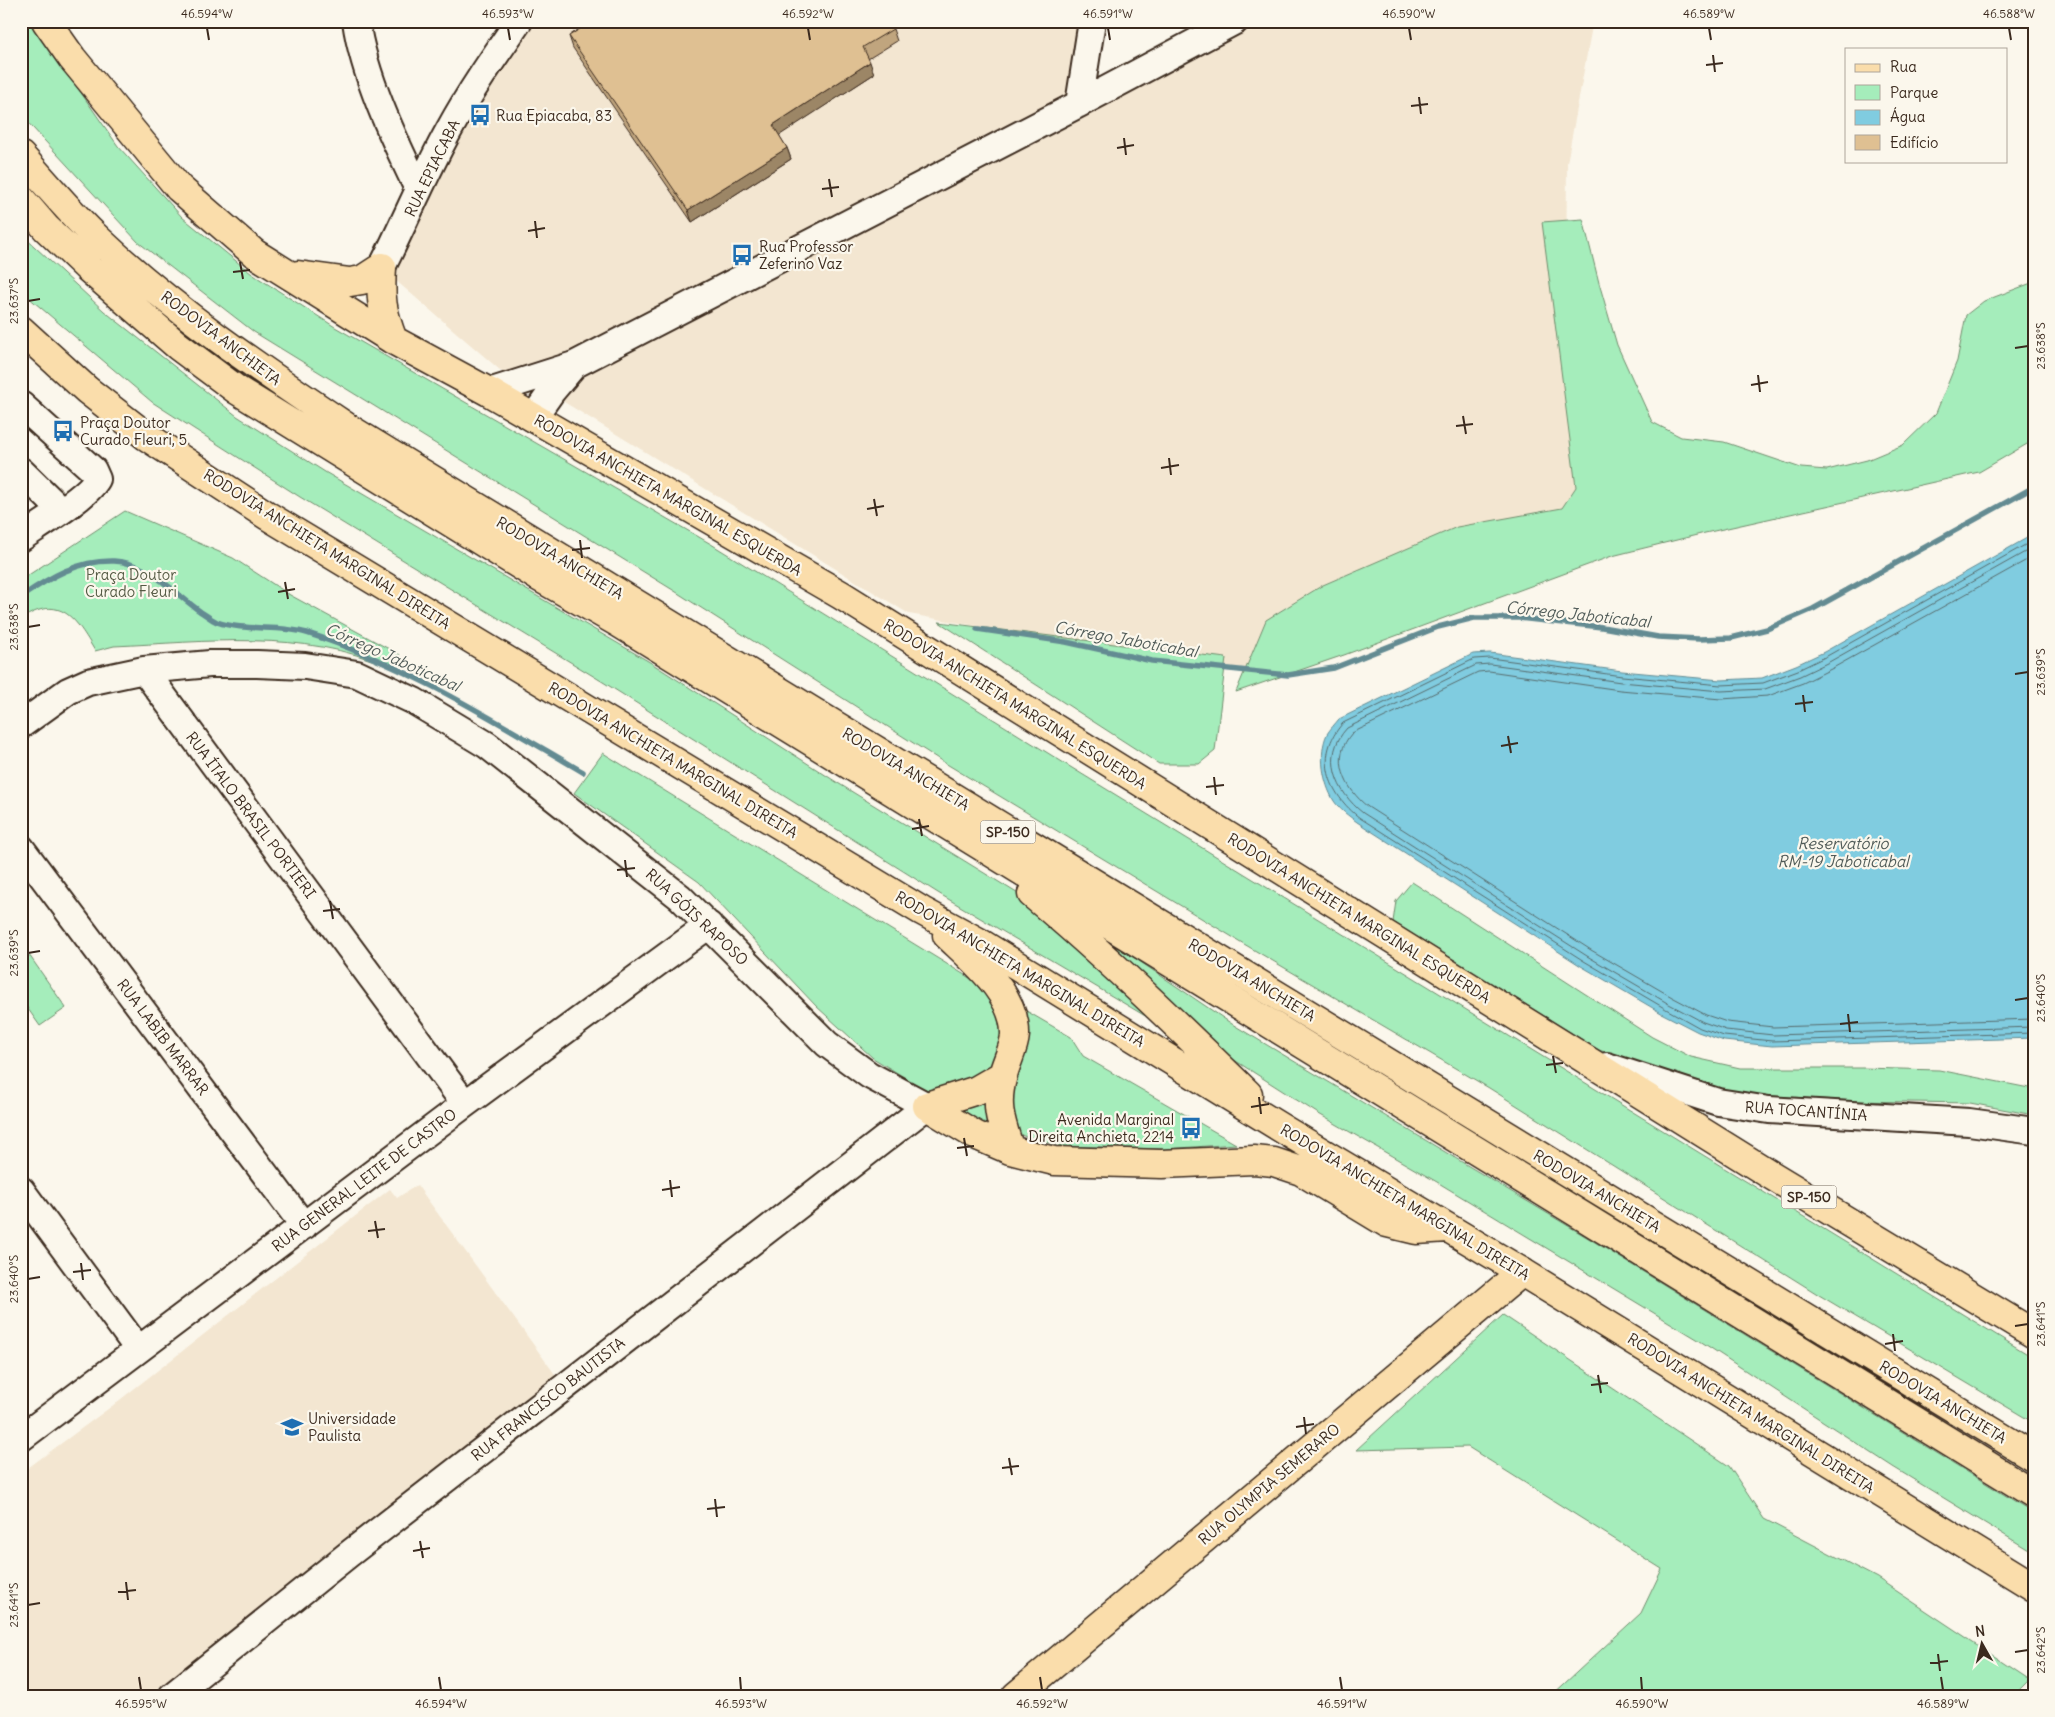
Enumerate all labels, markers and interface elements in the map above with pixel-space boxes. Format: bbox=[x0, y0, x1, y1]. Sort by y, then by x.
text: 46.594°W bbox=[181, 6, 233, 21]
text: 46.593°W bbox=[482, 6, 534, 21]
text: 46.592°W bbox=[782, 6, 834, 21]
text: 46.591°W bbox=[1083, 6, 1133, 21]
text: 46.590°W bbox=[1383, 6, 1436, 21]
text: 46.589°W bbox=[1683, 6, 1735, 21]
text: 46.588°W bbox=[1983, 6, 2035, 21]
legend bbox=[1845, 48, 2008, 162]
text: Rua bbox=[1890, 57, 1917, 76]
text: Parque bbox=[1890, 83, 1938, 102]
bus stop icon: Rua Epiacaba, 83 bbox=[467, 102, 493, 128]
place label: Rua Epiacaba, 83 bbox=[496, 106, 612, 125]
text: Água bbox=[1890, 107, 1926, 126]
street label: RUA EPIACABA bbox=[400, 116, 464, 220]
text: Edifício bbox=[1890, 133, 1938, 152]
place label: Rua Professor Zeferino Vaz bbox=[759, 237, 853, 273]
bus stop icon: Rua Professor Zeferino Vaz bbox=[729, 242, 755, 268]
text: 23.637°S bbox=[6, 278, 21, 324]
street label: RODOVIA ANCHIETA bbox=[157, 287, 285, 389]
text: 23.638°S bbox=[2033, 322, 2048, 370]
street label: RODOVIA ANCHIETA MARGINAL ESQUERDA bbox=[531, 411, 805, 579]
place label: Praça Doutor Curado Fleuri, 5 bbox=[80, 413, 187, 449]
bus stop icon: Praça Doutor Curado Fleuri, 5 bbox=[50, 418, 76, 444]
street label: RODOVIA ANCHIETA MARGINAL DIREITA bbox=[200, 465, 454, 633]
street label: RODOVIA ANCHIETA bbox=[493, 513, 627, 603]
park label: Praça Doutor Curado Fleuri bbox=[85, 565, 177, 601]
water label: Córrego Jaboticabal bbox=[1505, 596, 1654, 632]
text: 23.638°S bbox=[6, 603, 21, 651]
street label: RODOVIA ANCHIETA MARGINAL ESQUERDA bbox=[880, 615, 1150, 793]
water label: Córrego Jaboticabal bbox=[1053, 617, 1201, 662]
water label: Córrego Jaboticabal bbox=[323, 618, 465, 697]
text: 23.639°S bbox=[2033, 648, 2048, 696]
street label: RODOVIA ANCHIETA MARGINAL DIREITA bbox=[545, 678, 801, 842]
street label: RODOVIA ANCHIETA bbox=[839, 724, 973, 814]
street label: RUA ÍTALO BRASIL PORTIERI bbox=[182, 728, 320, 902]
road number: SP-150 bbox=[980, 820, 1036, 844]
street label: RODOVIA ANCHIETA MARGINAL ESQUERDA bbox=[1224, 829, 1494, 1007]
water label: Reservatório RM-19 Jaboticabal bbox=[1777, 833, 1911, 871]
street label: RUA GÓIS RAPOSO bbox=[642, 864, 753, 969]
street label: RODOVIA ANCHIETA MARGINAL DIREITA bbox=[892, 887, 1148, 1051]
text: 23.639°S bbox=[6, 929, 21, 977]
street label: RODOVIA ANCHIETA bbox=[1185, 935, 1319, 1025]
text: 23.640°S bbox=[2033, 974, 2048, 1022]
street label: RUA LABIB MARRAR bbox=[113, 975, 213, 1099]
street label: RUA TOCANTÍNIA bbox=[1744, 1097, 1868, 1125]
street label: RUA GENERAL LEITE DE CASTRO bbox=[268, 1104, 460, 1256]
place label: Avenida Marginal Direita Anchieta, 2214 bbox=[1028, 1110, 1174, 1146]
bus stop icon: Avenida Marginal Direita Anchieta, 2214 bbox=[1178, 1115, 1204, 1141]
street label: RODOVIA ANCHIETA MARGINAL DIREITA bbox=[1277, 1120, 1533, 1284]
street label: RODOVIA ANCHIETA bbox=[1530, 1146, 1664, 1237]
road number: SP-150 bbox=[1782, 1186, 1836, 1208]
text: 23.640°S bbox=[6, 1255, 21, 1303]
text: 23.641°S bbox=[2033, 1301, 2048, 1347]
street label: RODOVIA ANCHIETA MARGINAL DIREITA bbox=[1624, 1329, 1878, 1497]
street label: RUA FRANCISCO BAUTISTA bbox=[467, 1333, 629, 1465]
street label: RODOVIA ANCHIETA bbox=[1876, 1357, 2010, 1448]
place label: Universidade Paulista bbox=[308, 1409, 396, 1445]
school or university icon: Universidade Paulista bbox=[279, 1414, 305, 1440]
street label: RUA OLYMPIA SEMERARO bbox=[1194, 1419, 1344, 1549]
text: 23.641°S bbox=[6, 1582, 21, 1628]
north arrow bbox=[1958, 1620, 2008, 1670]
text: N bbox=[1974, 1622, 1986, 1641]
text: 23.642°S bbox=[2033, 1626, 2048, 1674]
text: 46.595°W bbox=[115, 1696, 167, 1711]
text: 46.594°W bbox=[415, 1696, 467, 1711]
text: 46.593°W bbox=[715, 1696, 767, 1711]
text: 46.592°W bbox=[1016, 1696, 1068, 1711]
text: 46.591°W bbox=[1317, 1696, 1367, 1711]
text: 46.590°W bbox=[1616, 1696, 1669, 1711]
text: 46.589°W bbox=[1917, 1696, 1969, 1711]

